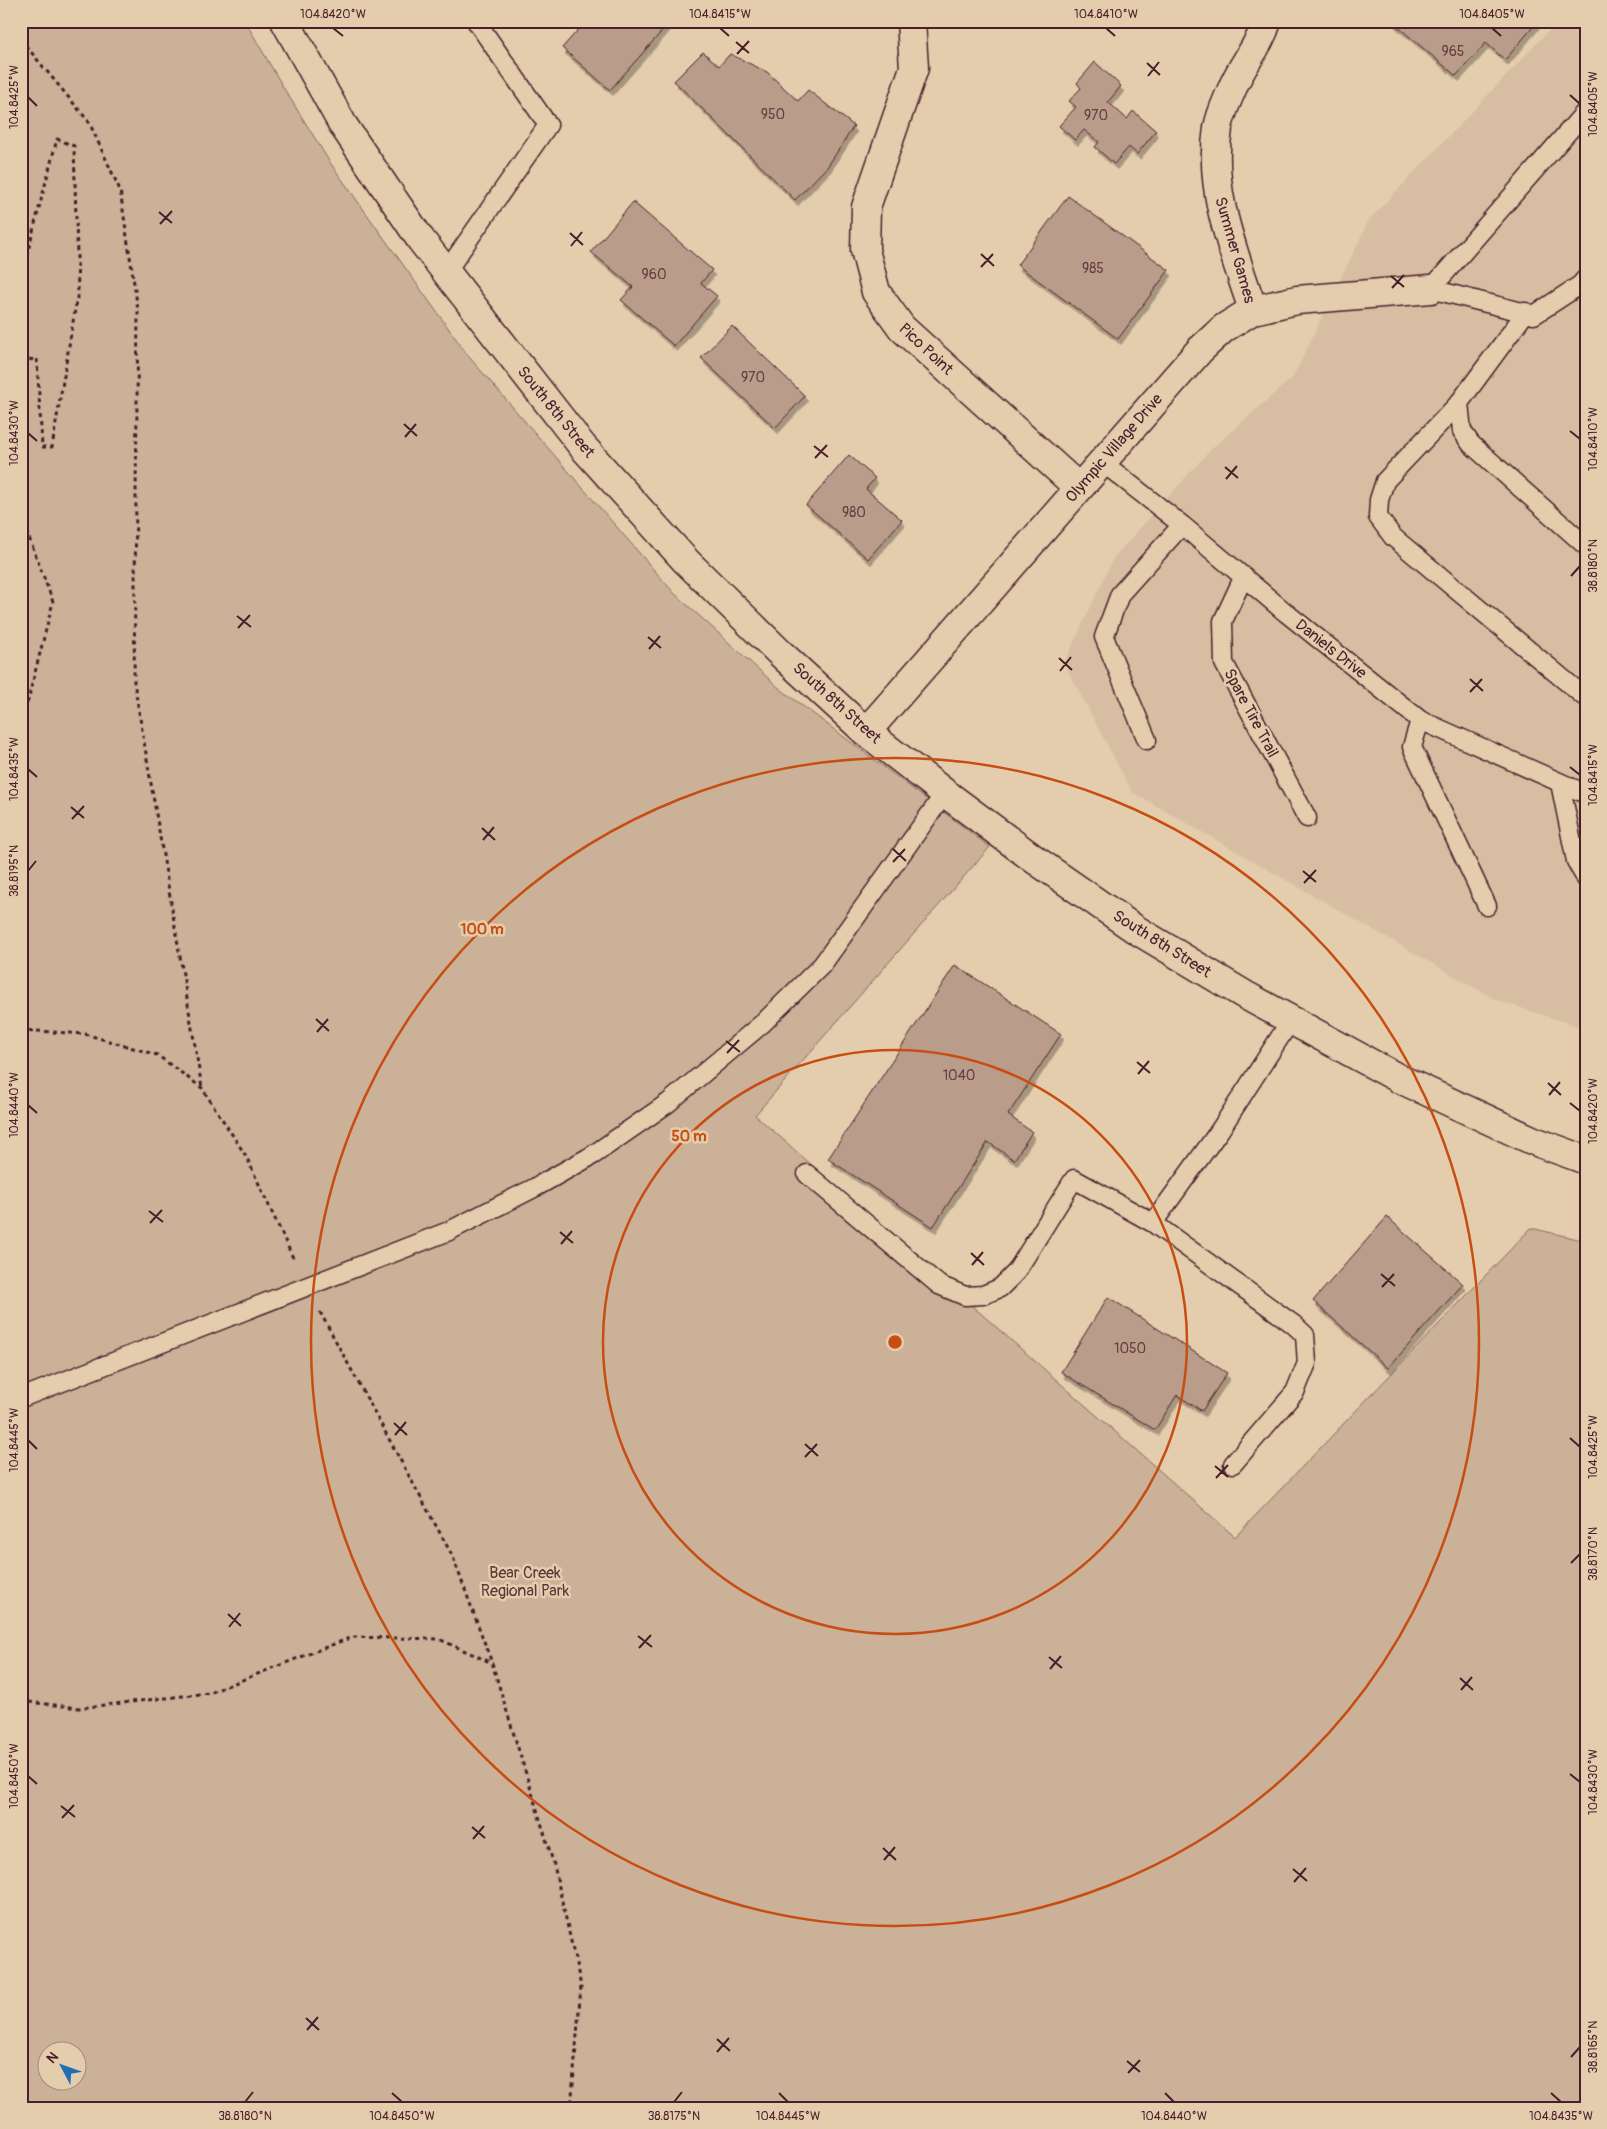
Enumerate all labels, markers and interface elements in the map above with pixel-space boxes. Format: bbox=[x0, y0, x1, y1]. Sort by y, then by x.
text: 104.8420°W bbox=[300, 7, 366, 22]
text: 104.8415°W bbox=[689, 7, 751, 22]
text: 104.8410°W bbox=[1074, 7, 1138, 22]
text: 104.8405°W bbox=[1459, 7, 1525, 22]
house number: 965 bbox=[1442, 43, 1464, 60]
text: 104.8425°W bbox=[7, 65, 22, 129]
text: 104.8405°W bbox=[1586, 71, 1601, 137]
house number: 950 bbox=[761, 106, 785, 123]
house number: 970 bbox=[1084, 107, 1108, 124]
street label: Summer Games bbox=[1210, 195, 1260, 305]
house number: 985 bbox=[1082, 260, 1104, 277]
house number: 960 bbox=[642, 266, 666, 283]
street label: Pico Point bbox=[895, 319, 958, 380]
street label: South 8th Street bbox=[513, 362, 599, 462]
house number: 970 bbox=[741, 369, 765, 386]
street label: Olympic Village Drive bbox=[1061, 389, 1167, 507]
text: 104.8430°W bbox=[7, 400, 22, 466]
text: 104.8410°W bbox=[1586, 407, 1601, 471]
house number: 980 bbox=[842, 504, 866, 521]
text: 38.8180°N bbox=[1586, 539, 1601, 593]
street label: Daniels Drive bbox=[1291, 615, 1371, 683]
street label: South 8th Street bbox=[789, 658, 886, 748]
street label: Spare Tire Trail bbox=[1219, 665, 1283, 761]
text: 104.8435°W bbox=[7, 737, 22, 801]
text: 104.8415°W bbox=[1586, 744, 1601, 806]
text: 38.8195°N bbox=[7, 845, 22, 897]
street label: South 8th Street bbox=[1109, 906, 1215, 983]
text: 100 m bbox=[461, 920, 503, 939]
house number: 1040 bbox=[943, 1067, 975, 1084]
text: 104.8440°W bbox=[7, 1072, 22, 1138]
text: 104.8420°W bbox=[1586, 1078, 1601, 1144]
text: 50 m bbox=[672, 1127, 706, 1146]
centre of rings bbox=[886, 1333, 904, 1351]
house number: 1050 bbox=[1114, 1340, 1146, 1357]
text: 104.8445°W bbox=[7, 1408, 22, 1472]
text: 104.8425°W bbox=[1586, 1415, 1601, 1479]
text: 38.8170°N bbox=[1586, 1527, 1601, 1581]
park label: Bear Creek Regional Park bbox=[481, 1563, 569, 1601]
text: 104.8450°W bbox=[7, 1743, 22, 1809]
text: 104.8430°W bbox=[1586, 1749, 1601, 1815]
text: 38.8165°N bbox=[1586, 2021, 1601, 2073]
north arrow bbox=[38, 2042, 88, 2092]
text: N bbox=[43, 2049, 62, 2067]
text: 38.8180°N bbox=[218, 2109, 272, 2124]
text: 104.8450°W bbox=[369, 2109, 435, 2124]
text: 38.8175°N bbox=[648, 2109, 700, 2124]
text: 104.8445°W bbox=[756, 2109, 820, 2124]
text: 104.8440°W bbox=[1141, 2109, 1207, 2124]
text: 104.8435°W bbox=[1529, 2109, 1593, 2124]

